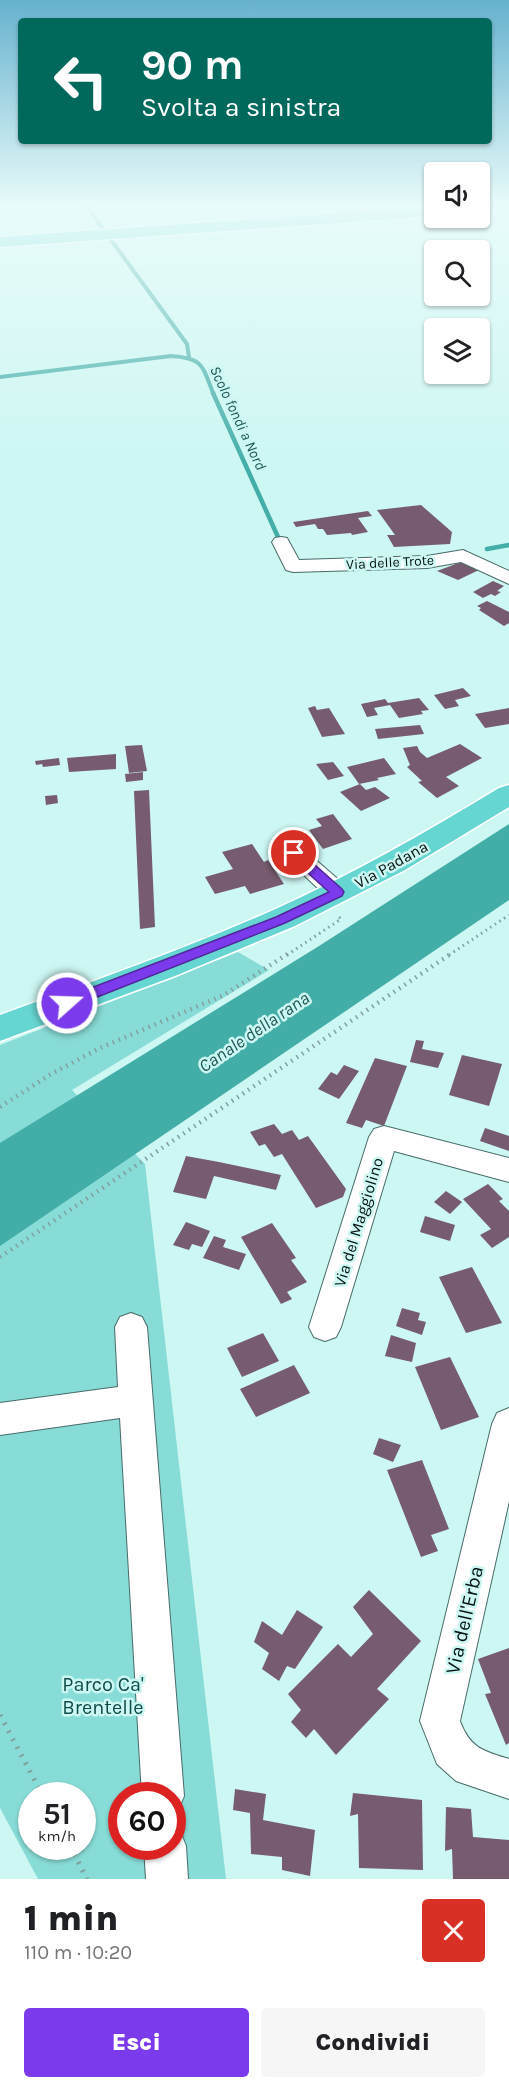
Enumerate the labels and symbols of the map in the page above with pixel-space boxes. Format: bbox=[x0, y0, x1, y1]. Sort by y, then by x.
water label: Scolo fondi a Nord bbox=[206, 363, 270, 473]
street label: Via delle Trote bbox=[346, 552, 434, 573]
pin bbox=[268, 827, 319, 878]
street label: Via Padana bbox=[351, 837, 431, 892]
position arrow bbox=[35, 971, 99, 1035]
water label: Canale della rana bbox=[195, 987, 313, 1077]
street label: Via del Maggiolino bbox=[330, 1155, 387, 1289]
street label: Via dell'Erba bbox=[441, 1564, 488, 1676]
park label: Parco Ca' Brentelle bbox=[62, 1673, 144, 1719]
speed limit sign: 60 bbox=[108, 1782, 186, 1860]

